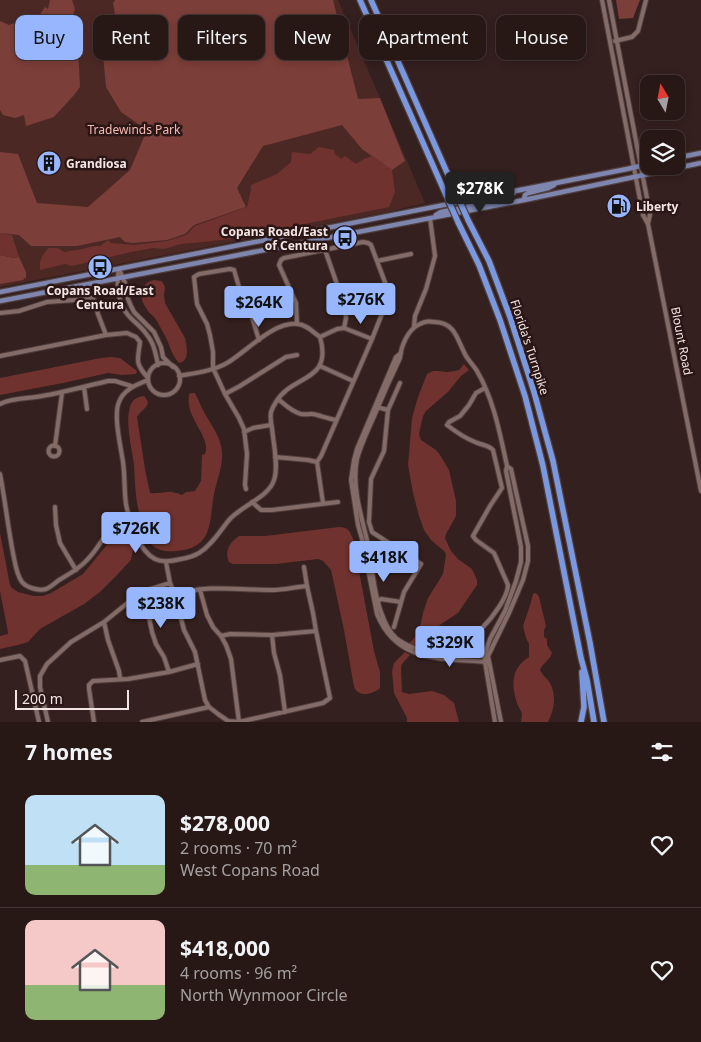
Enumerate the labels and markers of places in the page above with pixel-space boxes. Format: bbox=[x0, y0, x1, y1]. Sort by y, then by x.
building icon: Grandiosa bbox=[36, 150, 62, 176]
place label: Grandiosa bbox=[66, 155, 127, 172]
pin: $278K bbox=[445, 172, 515, 214]
fuel station icon: Liberty bbox=[606, 193, 632, 219]
place label: Liberty bbox=[636, 198, 679, 215]
place label: Copans Road/East of Centura bbox=[221, 223, 328, 254]
bus stop icon: Copans Road/East of Centura bbox=[332, 225, 358, 251]
bus stop icon: Copans Road/East Centura bbox=[87, 254, 113, 280]
place label: Copans Road/East Centura bbox=[46, 282, 154, 313]
pin: $276K bbox=[326, 282, 396, 325]
pin: $264K bbox=[224, 286, 294, 328]
pin: $726K bbox=[101, 512, 171, 554]
pin: $418K bbox=[349, 540, 419, 583]
pin: $238K bbox=[126, 586, 196, 629]
pin: $329K bbox=[415, 626, 485, 668]

